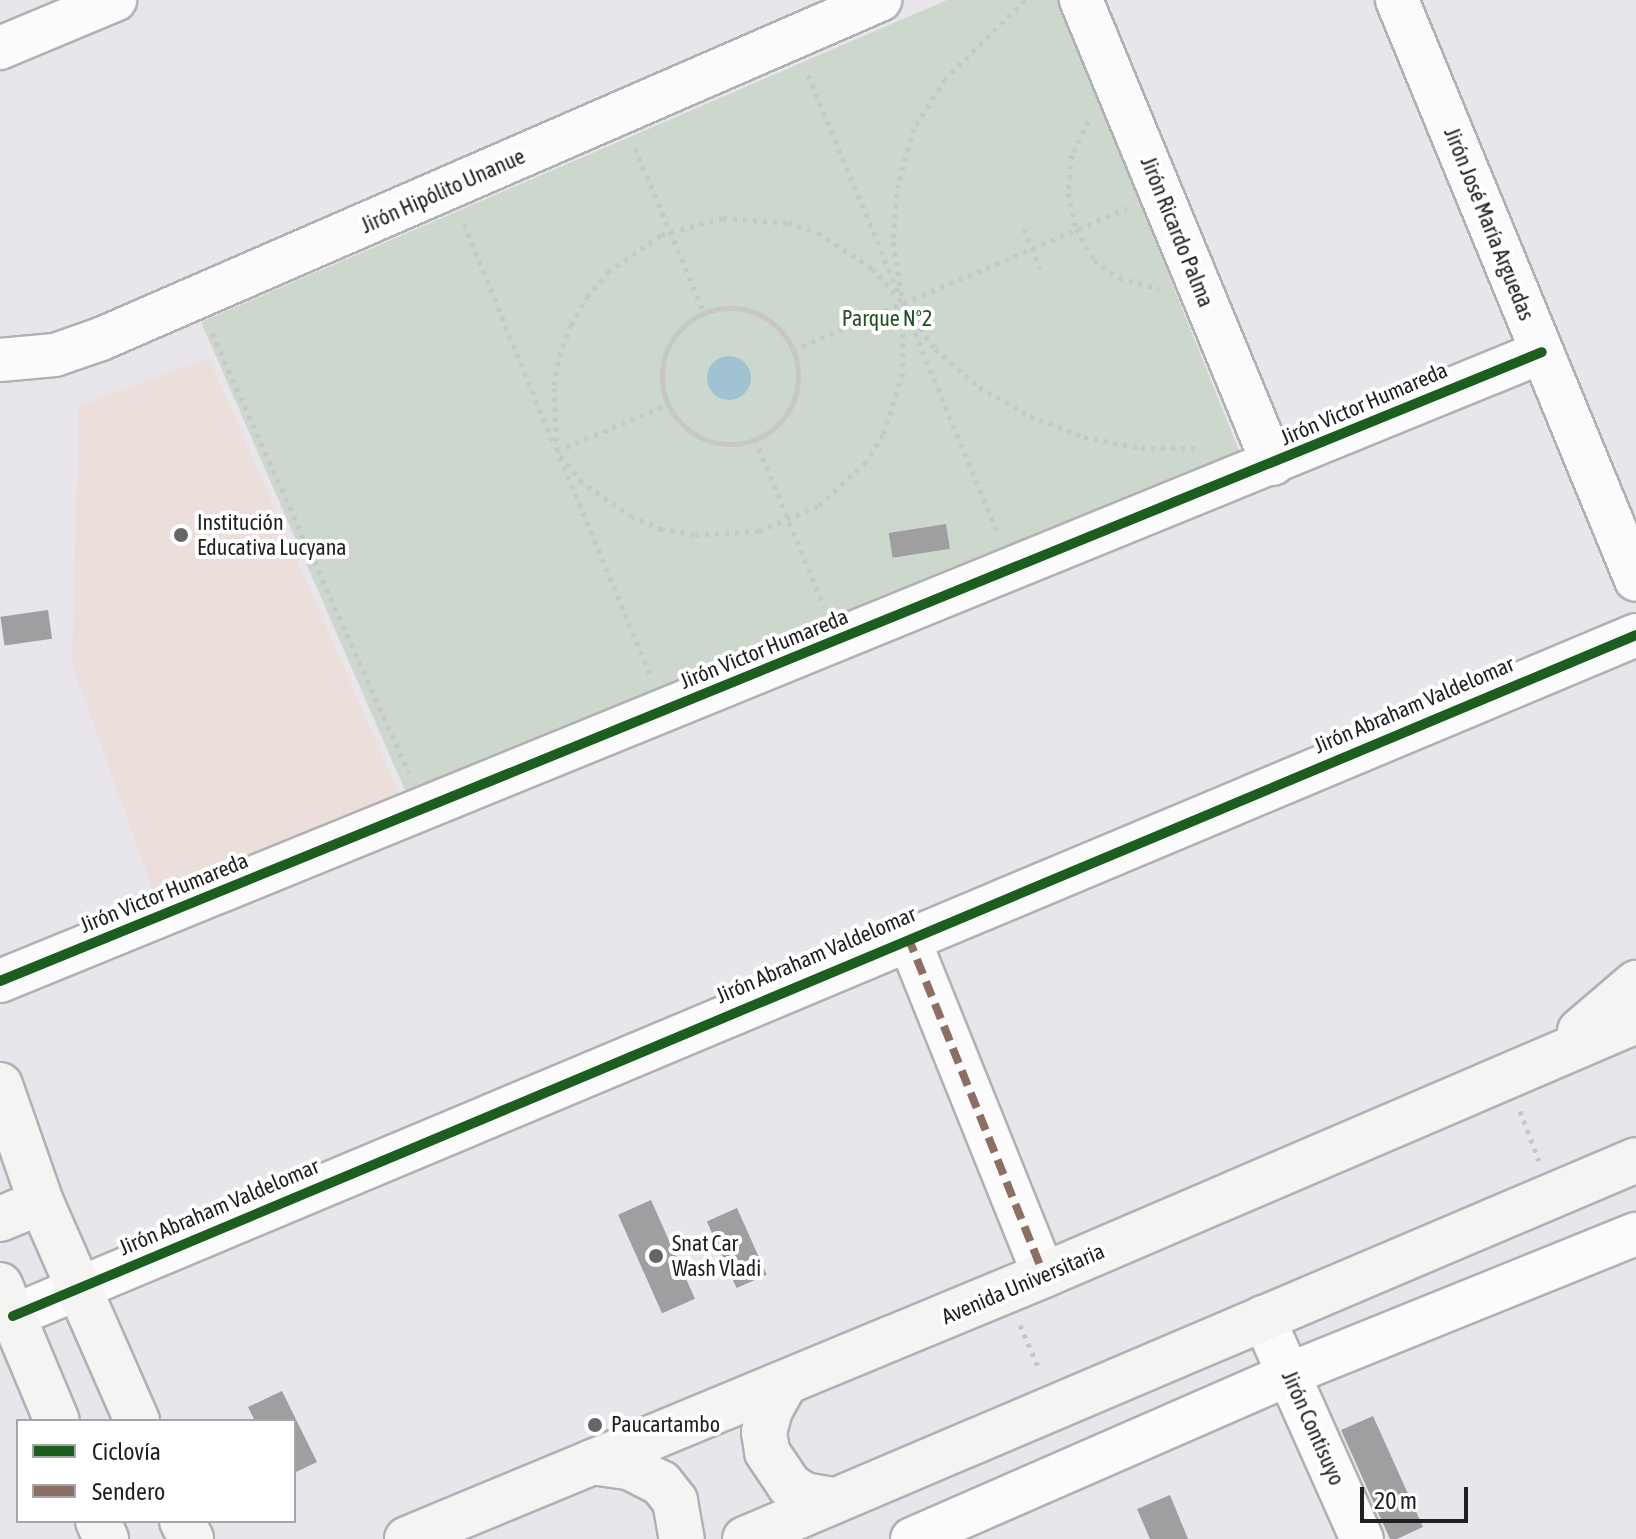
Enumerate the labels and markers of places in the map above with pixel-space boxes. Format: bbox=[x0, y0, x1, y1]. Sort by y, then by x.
place label: Institución Educativa Lucyana bbox=[197, 509, 347, 560]
marker: Institución Educativa Lucyana bbox=[172, 526, 190, 544]
place label: Snat Car Wash Vladi bbox=[672, 1230, 761, 1282]
marker: Snat Car Wash Vladi bbox=[647, 1247, 665, 1265]
place label: Paucartambo bbox=[611, 1412, 720, 1438]
marker: Paucartambo bbox=[586, 1416, 604, 1434]

